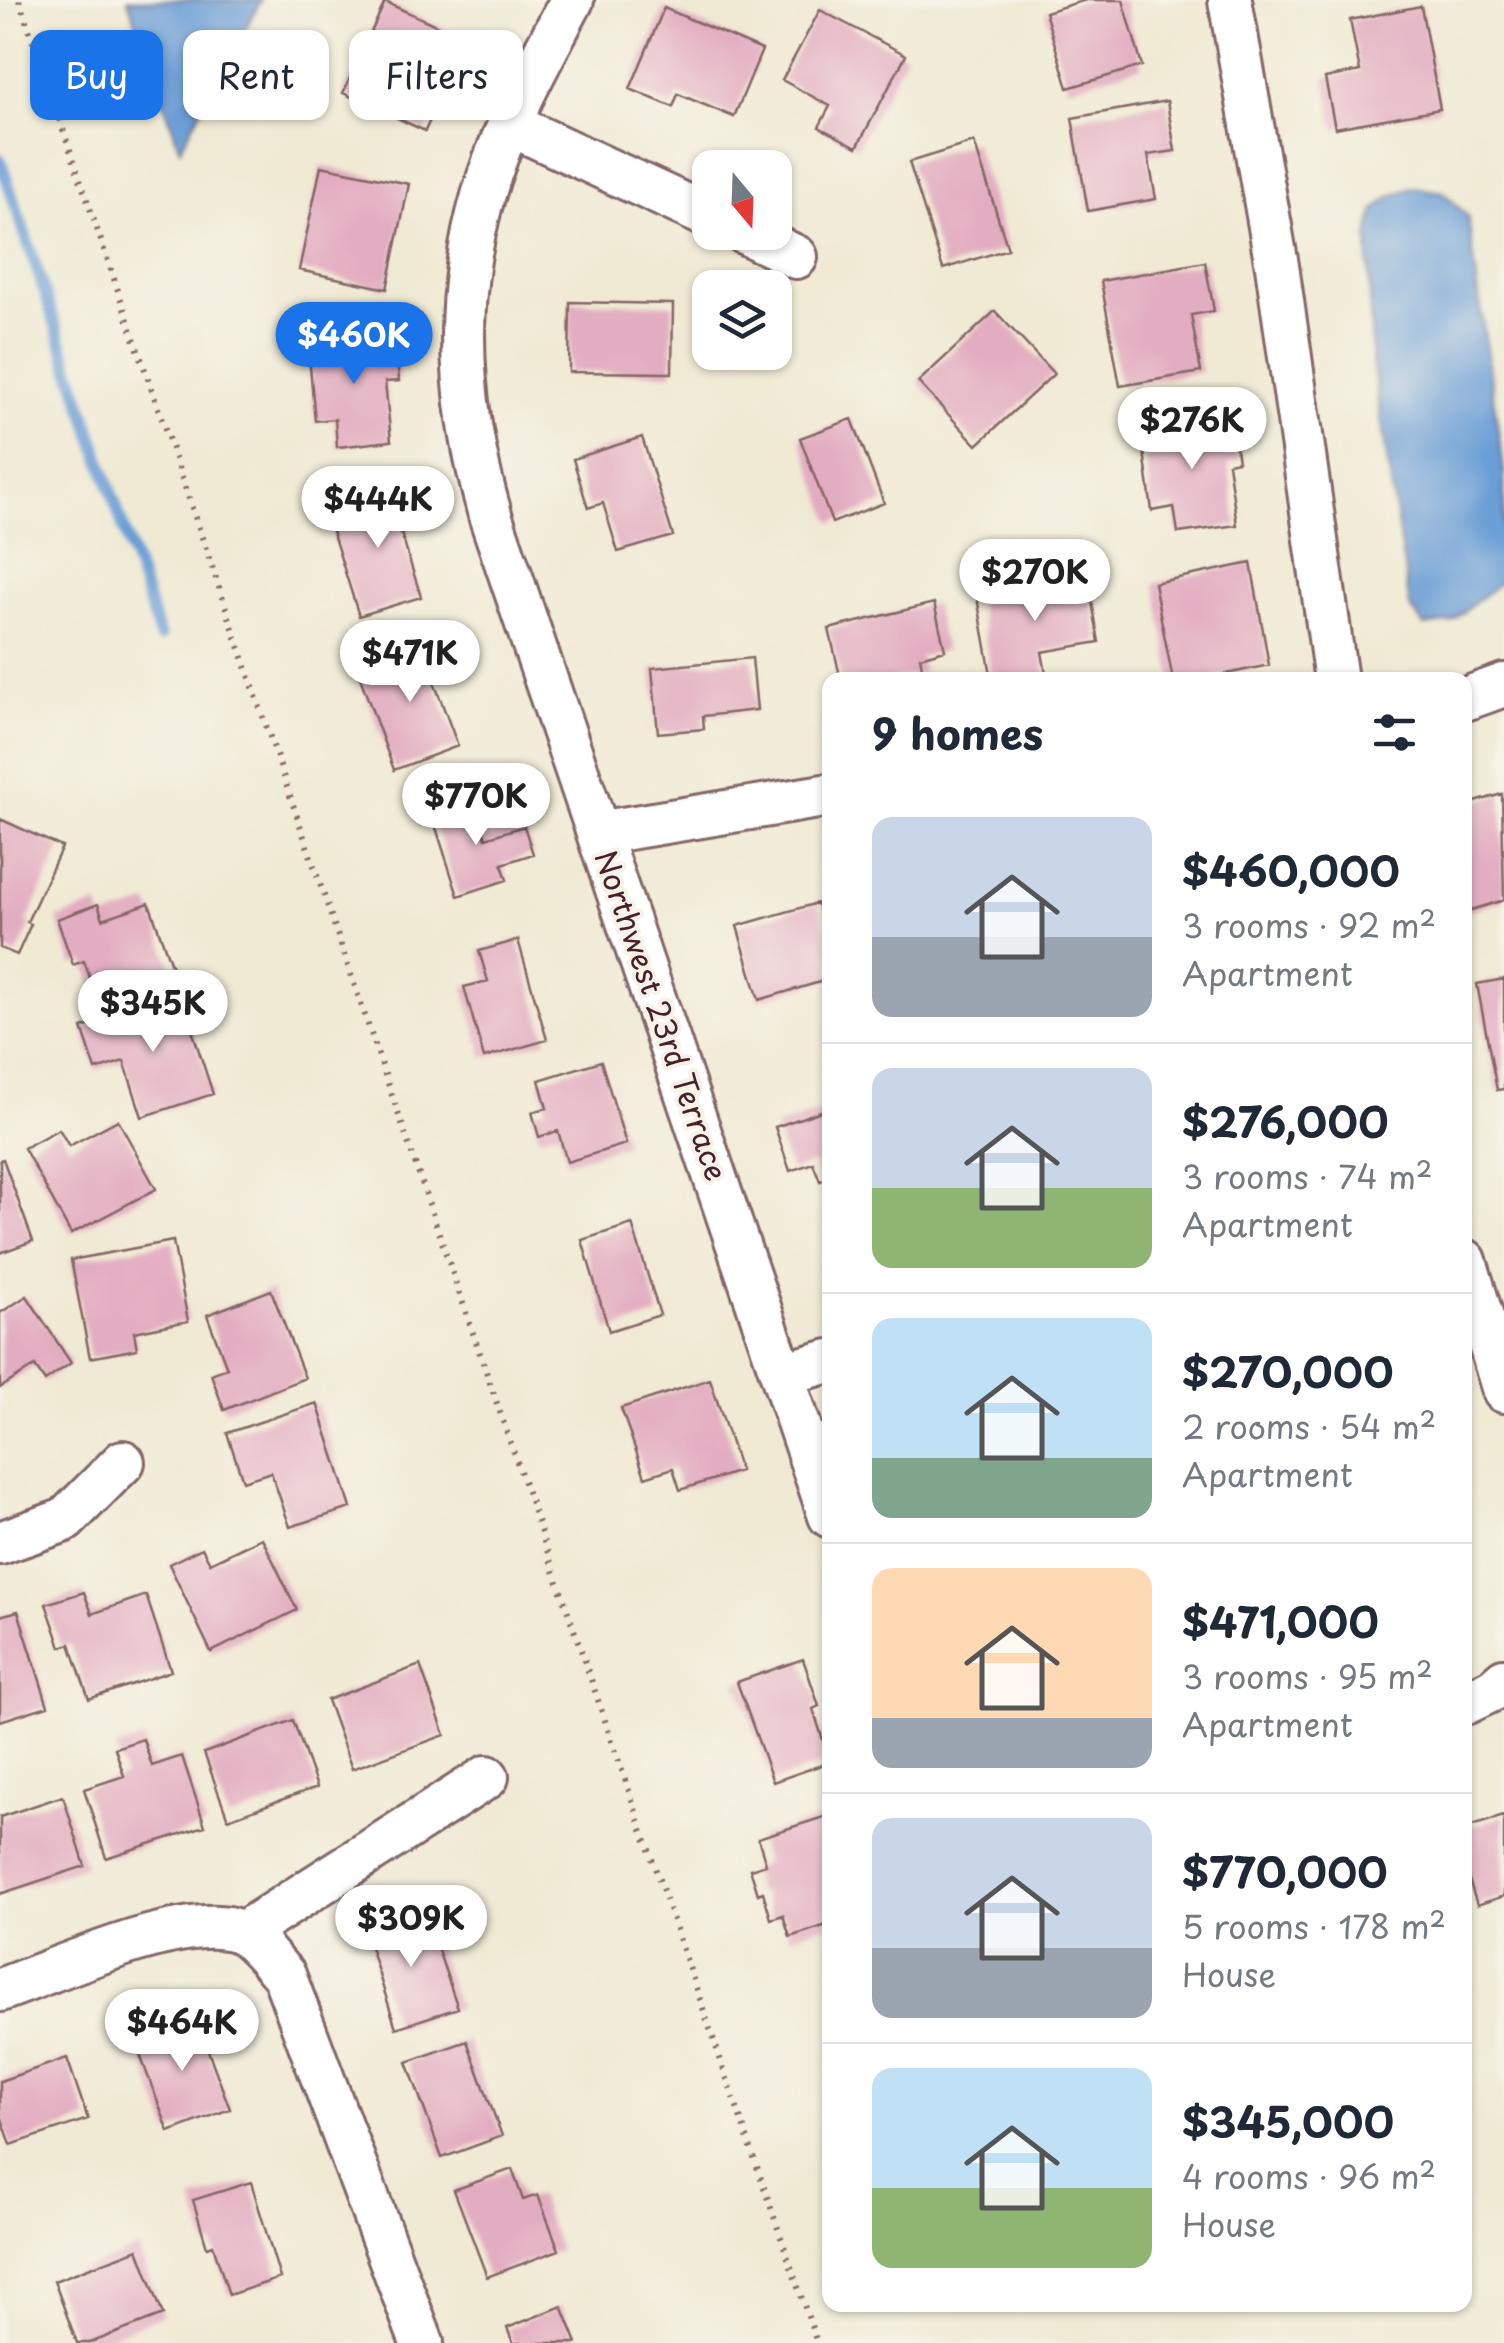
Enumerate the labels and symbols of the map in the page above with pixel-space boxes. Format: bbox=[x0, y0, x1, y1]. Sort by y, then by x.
north arrow bbox=[692, 150, 792, 250]
pin: $460K bbox=[284, 302, 424, 387]
pin: $276K bbox=[1122, 387, 1262, 472]
pin: $444K bbox=[308, 466, 448, 551]
pin: $270K bbox=[965, 539, 1105, 624]
pin: $471K bbox=[340, 620, 480, 705]
pin: $770K bbox=[406, 763, 546, 848]
street label: Northwest 23rd Terrace bbox=[585, 844, 740, 1186]
pin: $345K bbox=[83, 970, 223, 1055]
pin: $309K bbox=[341, 1885, 481, 1970]
pin: $464K bbox=[112, 1989, 252, 2074]

